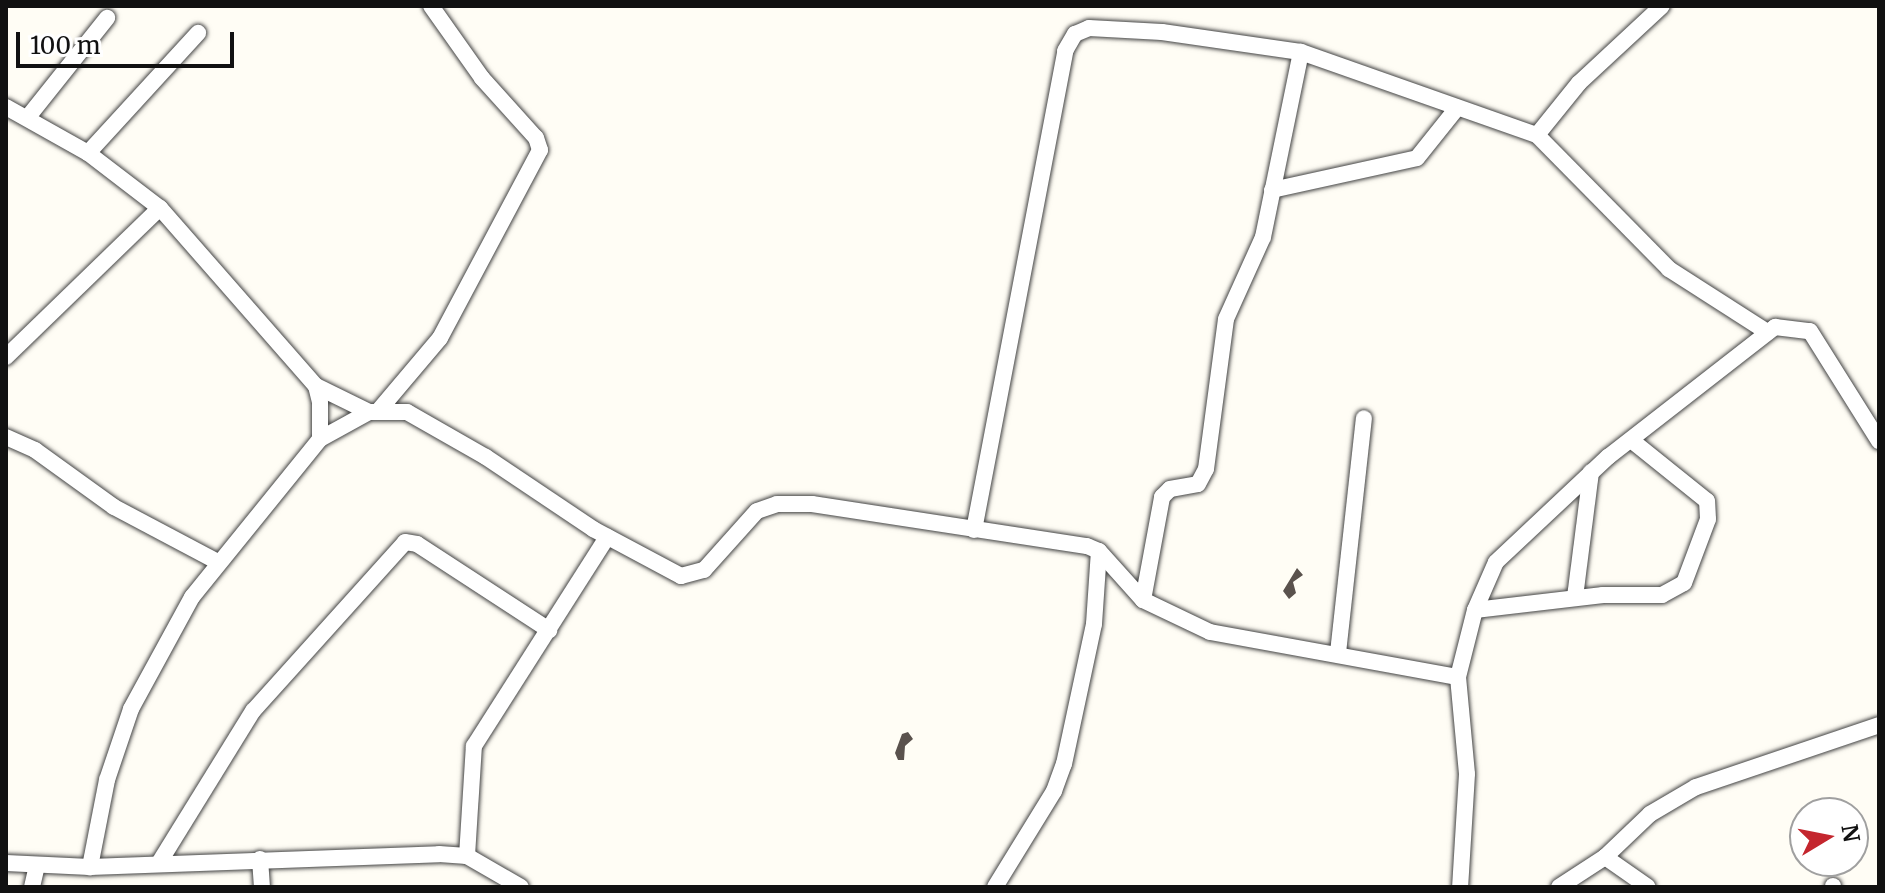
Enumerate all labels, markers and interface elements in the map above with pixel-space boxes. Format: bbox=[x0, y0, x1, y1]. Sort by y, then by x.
scale bar bbox=[20, 16, 238, 66]
text: 100 m bbox=[30, 30, 100, 61]
north arrow bbox=[1789, 797, 1869, 877]
text: N bbox=[1835, 822, 1866, 844]

